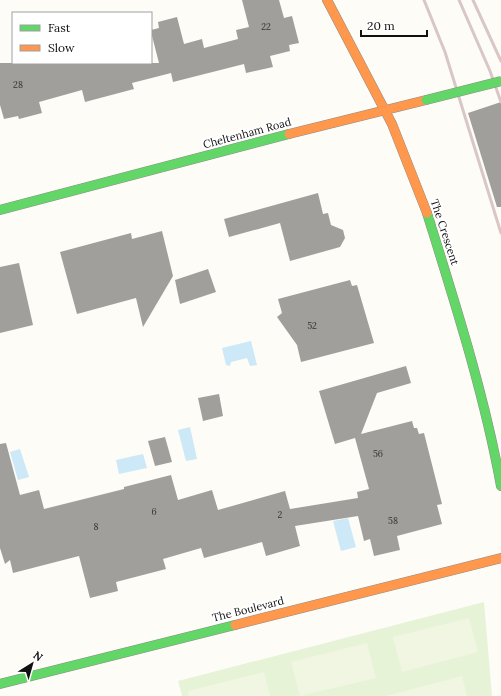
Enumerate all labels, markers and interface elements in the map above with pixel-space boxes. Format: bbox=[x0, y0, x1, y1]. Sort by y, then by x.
legend bbox=[12, 12, 152, 64]
scale bar bbox=[361, 12, 427, 38]
text: 20 m bbox=[367, 18, 395, 33]
text: Fast bbox=[48, 20, 71, 35]
house number: 22 bbox=[261, 21, 271, 32]
text: Slow bbox=[48, 40, 75, 55]
house number: 28 bbox=[13, 79, 23, 90]
street label: Cheltenham Road bbox=[201, 114, 293, 151]
street label: The Crescent bbox=[428, 197, 462, 267]
house number: 52 bbox=[307, 320, 317, 331]
house number: 56 bbox=[373, 448, 383, 459]
house number: 6 bbox=[151, 506, 157, 517]
house number: 2 bbox=[278, 509, 283, 520]
house number: 58 bbox=[388, 515, 398, 526]
house number: 8 bbox=[93, 521, 99, 532]
street label: The Boulevard bbox=[211, 593, 286, 625]
north arrow bbox=[12, 644, 52, 684]
text: N bbox=[30, 648, 46, 664]

